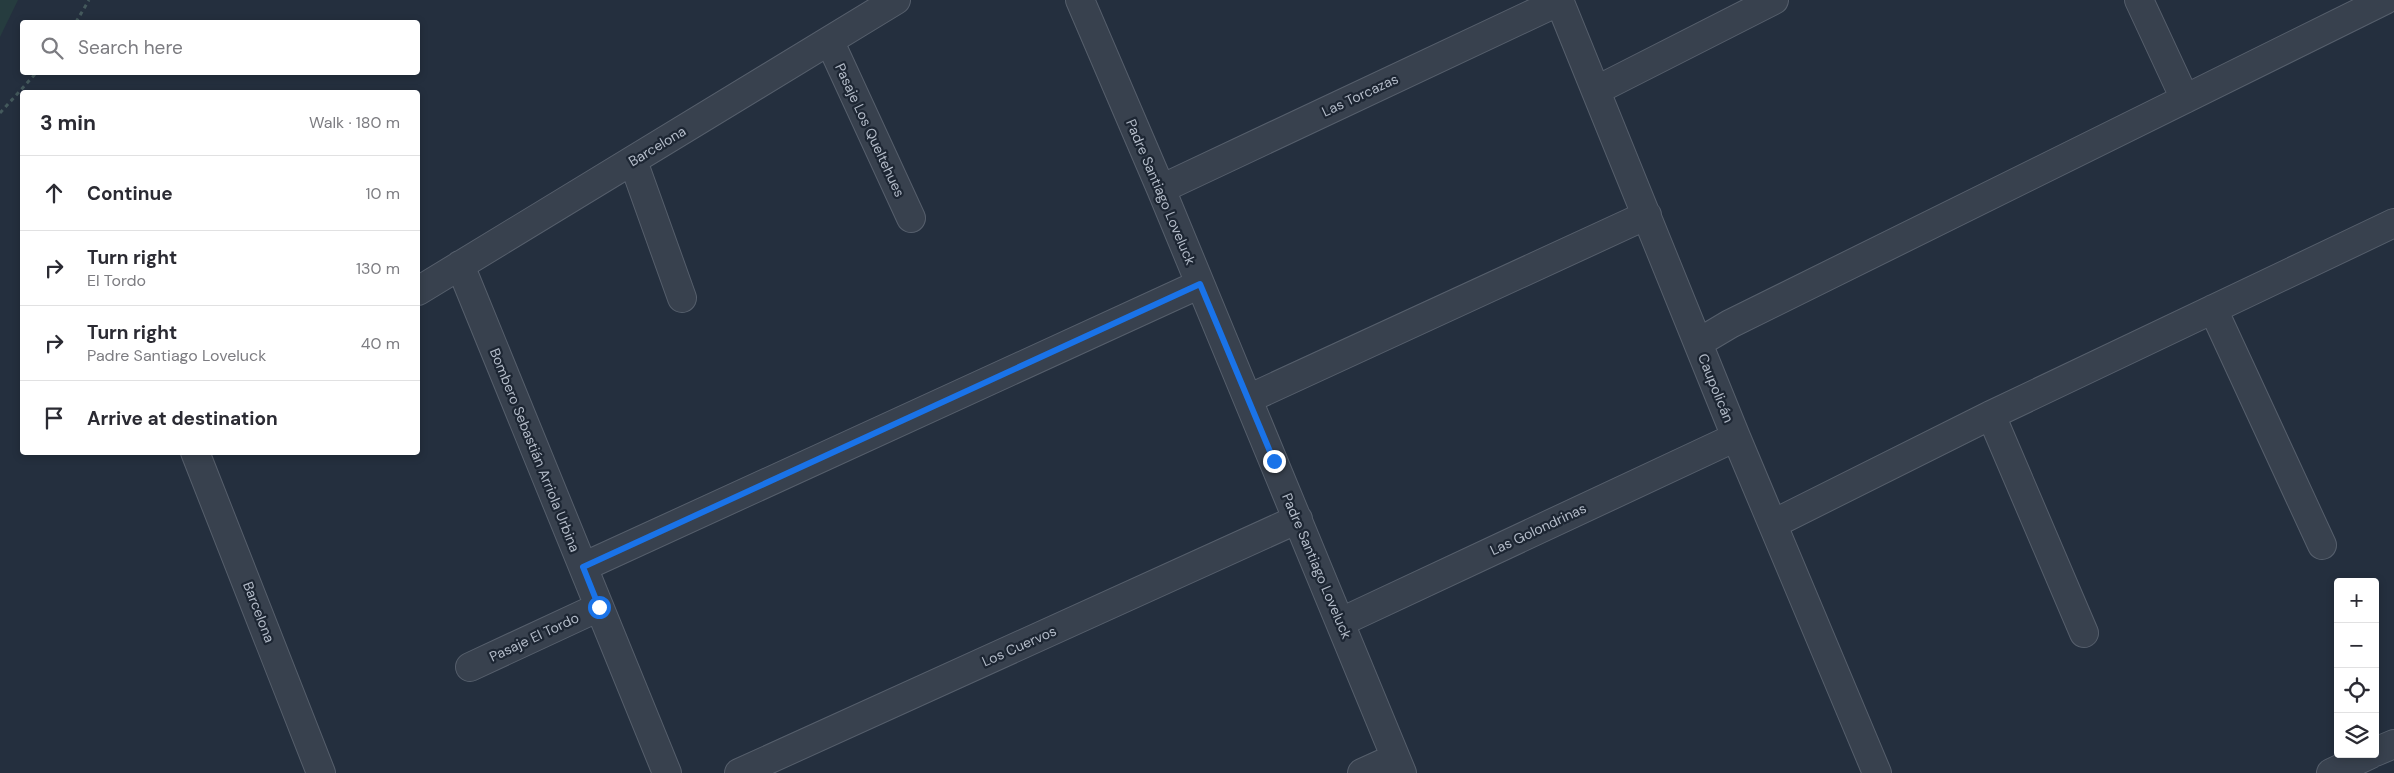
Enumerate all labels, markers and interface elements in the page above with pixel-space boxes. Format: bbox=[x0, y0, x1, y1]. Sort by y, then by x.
search box bbox=[20, 20, 420, 75]
icon: search bbox=[38, 34, 66, 62]
text: Search here bbox=[78, 35, 183, 60]
street label: Pasaje Los Queltehues bbox=[831, 60, 909, 200]
street label: Las Torcazas bbox=[1319, 69, 1401, 121]
text: 3 min bbox=[40, 109, 96, 137]
text: Walk · 180 m bbox=[309, 112, 400, 133]
street label: Padre Santiago Loveluck bbox=[1122, 116, 1200, 268]
street label: Barcelona bbox=[625, 122, 689, 170]
icon: ahead bbox=[40, 179, 68, 207]
text: Continue bbox=[87, 181, 173, 206]
text: 10 m bbox=[366, 183, 400, 204]
text: Turn right bbox=[87, 245, 177, 270]
icon: right bbox=[40, 254, 68, 282]
text: 130 m bbox=[356, 258, 400, 279]
text: El Tordo bbox=[87, 270, 146, 291]
text: Turn right bbox=[87, 320, 177, 345]
icon: right bbox=[40, 329, 68, 357]
text: 40 m bbox=[361, 333, 400, 354]
text: Padre Santiago Loveluck bbox=[87, 345, 266, 366]
street label: Bombero Sebastián Arriola Urbina bbox=[486, 345, 584, 555]
street label: Caupolicán bbox=[1694, 351, 1738, 425]
icon: arrive bbox=[40, 404, 68, 432]
text: Arrive at destination bbox=[87, 406, 278, 431]
route end bbox=[1263, 450, 1286, 473]
street label: Padre Santiago Loveluck bbox=[1278, 490, 1356, 642]
street label: Las Golondrinas bbox=[1487, 499, 1589, 559]
map controls bbox=[2334, 578, 2379, 758]
button: + bbox=[2334, 578, 2379, 623]
street label: Barcelona bbox=[239, 579, 279, 645]
route start bbox=[588, 596, 611, 619]
street label: Pasaje El Tordo bbox=[486, 608, 582, 666]
street label: Los Cuervos bbox=[979, 622, 1059, 670]
button: − bbox=[2334, 623, 2379, 668]
button: locate bbox=[2334, 668, 2379, 713]
button: layers bbox=[2334, 713, 2379, 758]

